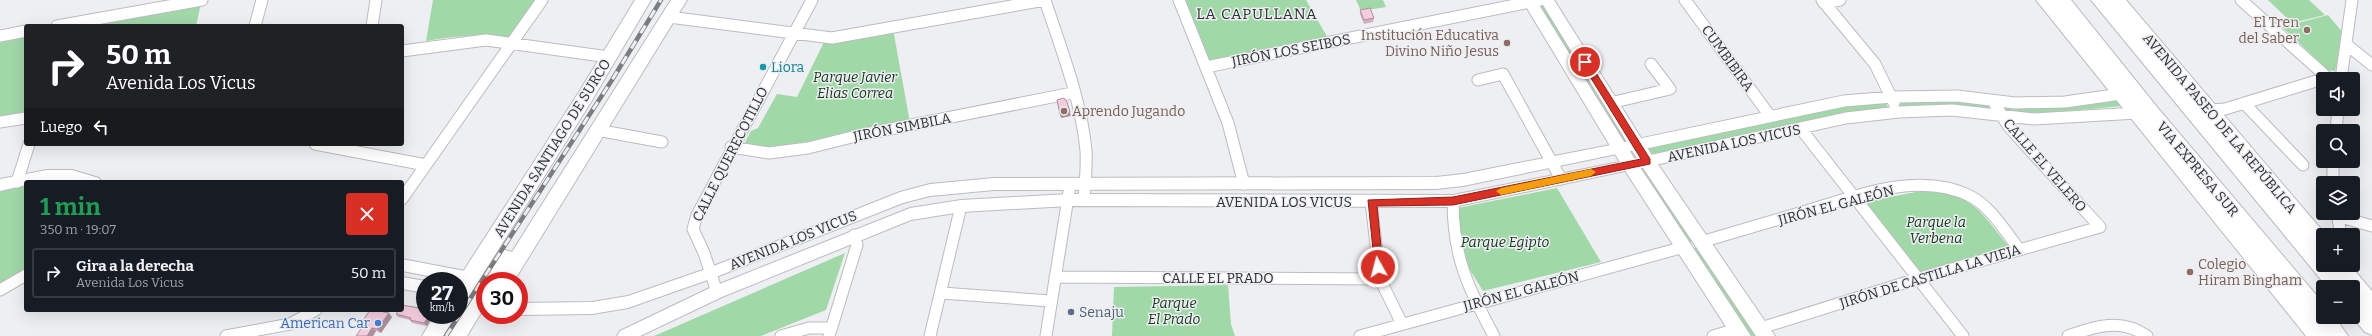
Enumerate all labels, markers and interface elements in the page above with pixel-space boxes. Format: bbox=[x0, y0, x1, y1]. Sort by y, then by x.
district label: LA CAPULLANA bbox=[1196, 5, 1318, 23]
place label: El Tren del Saber bbox=[2239, 14, 2299, 47]
street label: CUMBIBIRA bbox=[1698, 22, 1757, 95]
marker: El Tren del Saber bbox=[2302, 25, 2312, 35]
place label: Institución Educativa Divino Niño Jesus bbox=[1361, 27, 1499, 60]
street label: AVENIDA PASEO DE LA REPÚBLICA bbox=[2139, 29, 2301, 217]
street label: JIRÓN LOS SEIBOS bbox=[1229, 30, 1352, 71]
text: 50 m bbox=[106, 38, 171, 71]
marker: Institución Educativa Divino Niño Jesus bbox=[1502, 38, 1512, 48]
icon: right bbox=[40, 40, 92, 92]
pin bbox=[1568, 45, 1602, 79]
icon: arrive bbox=[1574, 51, 1596, 73]
street label: AVENIDA SANTIAGO DE SURCO bbox=[490, 56, 615, 241]
place label: Liora bbox=[771, 59, 804, 76]
marker: Liora bbox=[758, 62, 768, 72]
park label: Parque Javier Elias Correa bbox=[813, 69, 898, 102]
text: Avenida Los Vicus bbox=[106, 72, 256, 94]
map controls bbox=[2316, 72, 2360, 324]
button: sound bbox=[2316, 72, 2360, 116]
street label: CALLE QUERECOTILLO bbox=[689, 84, 772, 225]
place label: Aprendo Jugando bbox=[1072, 103, 1185, 120]
marker: Aprendo Jugando bbox=[1059, 106, 1069, 116]
street label: JIRÓN SIMBILA bbox=[851, 109, 953, 146]
street label: CALLE EL VELERO bbox=[1999, 115, 2090, 215]
icon: left bbox=[90, 116, 112, 138]
text: Luego bbox=[40, 118, 82, 136]
street label: VIA EXPRESA SUR bbox=[2153, 118, 2242, 220]
street label: AVENIDA LOS VICUS bbox=[1666, 121, 1802, 166]
button: search bbox=[2316, 124, 2360, 168]
button: layers bbox=[2316, 176, 2360, 220]
street label: JIRÓN EL GALEÓN bbox=[1775, 181, 1896, 229]
text: 1 min bbox=[40, 193, 101, 221]
button: close bbox=[346, 193, 388, 235]
street label: AVENIDA LOS VICUS bbox=[1216, 194, 1352, 211]
street label: AVENIDA LOS VICUS bbox=[727, 207, 859, 274]
park label: Parque la Verbena bbox=[1906, 214, 1966, 247]
text: 350 m · 19:07 bbox=[40, 222, 116, 237]
button: + bbox=[2316, 228, 2360, 272]
park label: Parque Egipto bbox=[1461, 234, 1550, 251]
street label: JIRÓN DE CASTILLA LA VIEJA bbox=[1836, 240, 2023, 312]
position arrow bbox=[1357, 246, 1399, 288]
place label: Colegio Hiram Bingham bbox=[2198, 256, 2303, 289]
text: Gira a la derecha bbox=[76, 257, 194, 275]
icon: right bbox=[42, 262, 64, 284]
text: 50 m bbox=[351, 264, 386, 282]
street label: JIRÓN EL GALEÓN bbox=[1460, 267, 1581, 315]
marker: Colegio Hiram Bingham bbox=[2185, 267, 2195, 277]
street label: CALLE EL PRADO bbox=[1162, 270, 1274, 287]
speed limit sign: 30 bbox=[476, 272, 528, 324]
text: Avenida Los Vicus bbox=[76, 275, 184, 290]
button: − bbox=[2316, 280, 2360, 324]
text: 27 bbox=[431, 281, 453, 305]
park label: Parque El Prado bbox=[1148, 295, 1201, 328]
text: km/h bbox=[430, 302, 454, 314]
place label: Senaju bbox=[1079, 304, 1124, 321]
marker: Senaju bbox=[1066, 307, 1076, 317]
place label: American Car bbox=[280, 315, 370, 332]
marker: American Car bbox=[373, 318, 383, 328]

